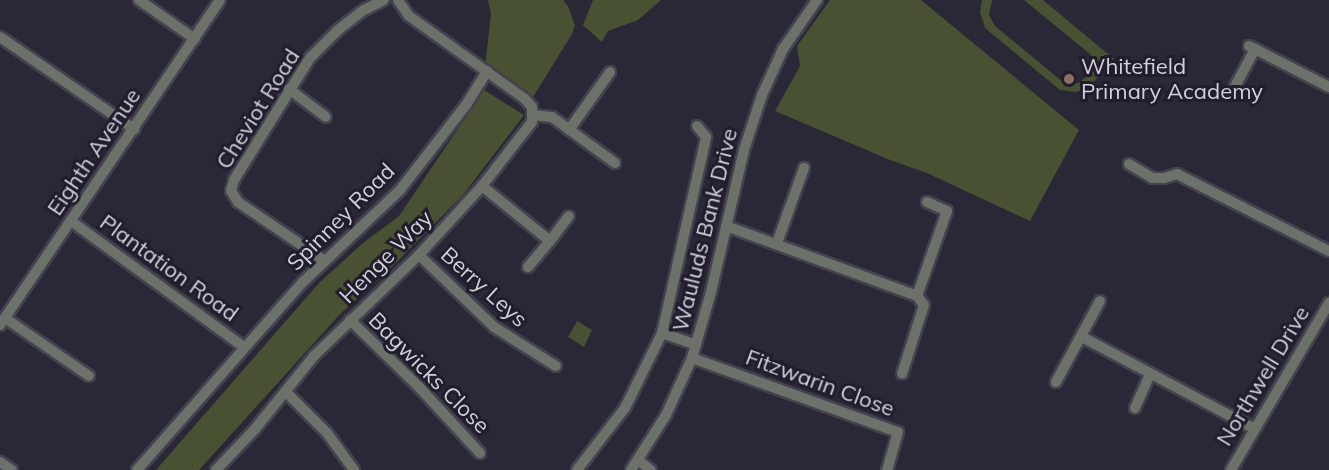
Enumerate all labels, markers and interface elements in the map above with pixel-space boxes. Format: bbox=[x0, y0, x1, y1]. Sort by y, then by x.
street label: Cheviot Road bbox=[211, 44, 305, 174]
place label: Whitefield Primary Academy bbox=[1081, 53, 1263, 104]
marker: Whitefield Primary Academy bbox=[1062, 72, 1076, 86]
street label: Eighth Avenue bbox=[42, 84, 146, 220]
street label: Wauluds Bank Drive bbox=[667, 126, 743, 334]
street label: Spinney Road bbox=[282, 158, 400, 276]
street label: Henge Way bbox=[334, 205, 438, 309]
street label: Plantation Road bbox=[95, 209, 243, 327]
street label: Berry Leys bbox=[435, 241, 533, 333]
street label: Northwell Drive bbox=[1211, 301, 1315, 451]
street label: Bagwicks Close bbox=[363, 307, 495, 439]
street label: Fitzwarin Close bbox=[742, 344, 898, 422]

